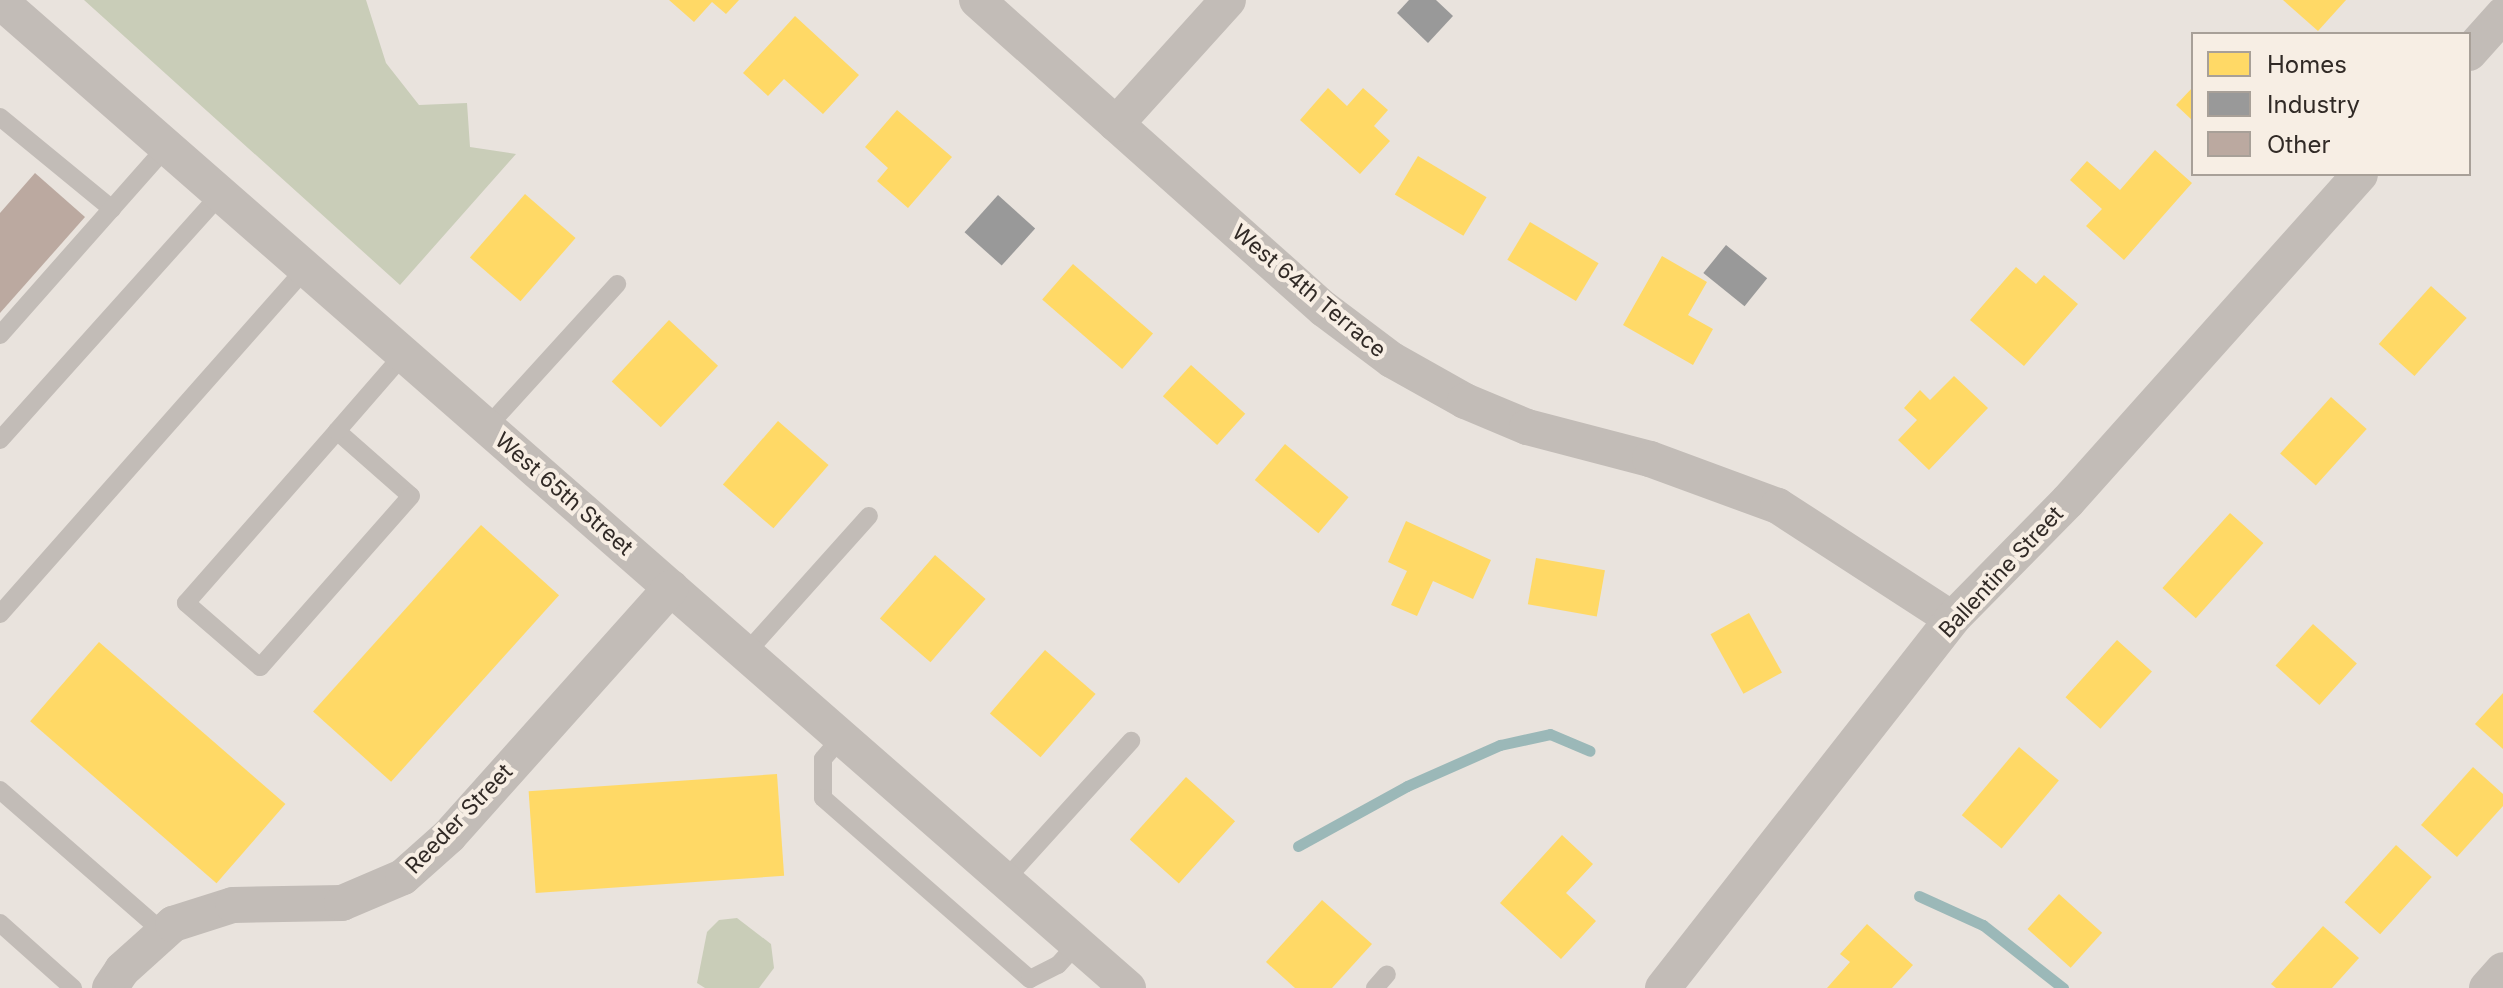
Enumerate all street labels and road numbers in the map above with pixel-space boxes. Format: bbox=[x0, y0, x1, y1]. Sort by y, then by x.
street label: West 64th Terrace bbox=[1227, 219, 1391, 363]
street label: West 65th Street bbox=[490, 427, 638, 561]
street label: Ballentine Street bbox=[1933, 501, 2069, 643]
street label: Reeder Street bbox=[400, 759, 518, 879]

